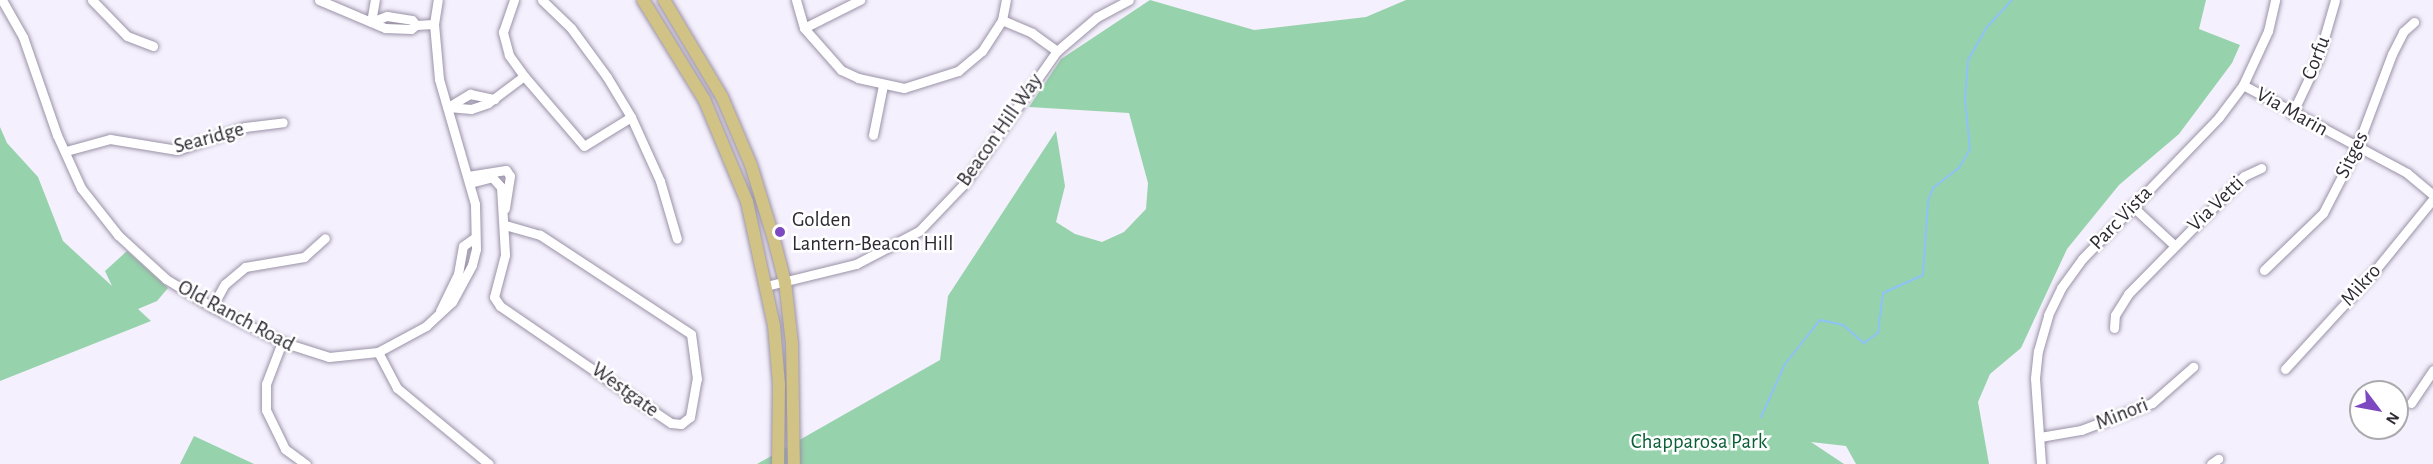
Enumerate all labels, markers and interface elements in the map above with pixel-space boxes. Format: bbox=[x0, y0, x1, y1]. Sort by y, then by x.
street label: Corfu bbox=[2296, 33, 2336, 83]
street label: Beacon Hill Way bbox=[952, 69, 1048, 191]
street label: Via Marin bbox=[2251, 82, 2333, 142]
street label: Searidge bbox=[171, 117, 247, 159]
street label: Sitges bbox=[2330, 127, 2374, 183]
street label: Via Vetti bbox=[2182, 171, 2250, 237]
street label: Parc Vista bbox=[2084, 181, 2158, 255]
place label: Golden Lantern-Beacon Hill bbox=[792, 207, 953, 257]
marker: Golden Lantern-Beacon Hill bbox=[773, 225, 787, 239]
street label: Mikro bbox=[2335, 259, 2387, 311]
street label: Old Ranch Road bbox=[173, 275, 299, 357]
street label: Westgate bbox=[586, 357, 664, 423]
north arrow bbox=[2349, 380, 2409, 440]
street label: Minori bbox=[2092, 392, 2152, 436]
text: N bbox=[2383, 410, 2402, 427]
park label: Chapparosa Park bbox=[1631, 429, 1767, 455]

